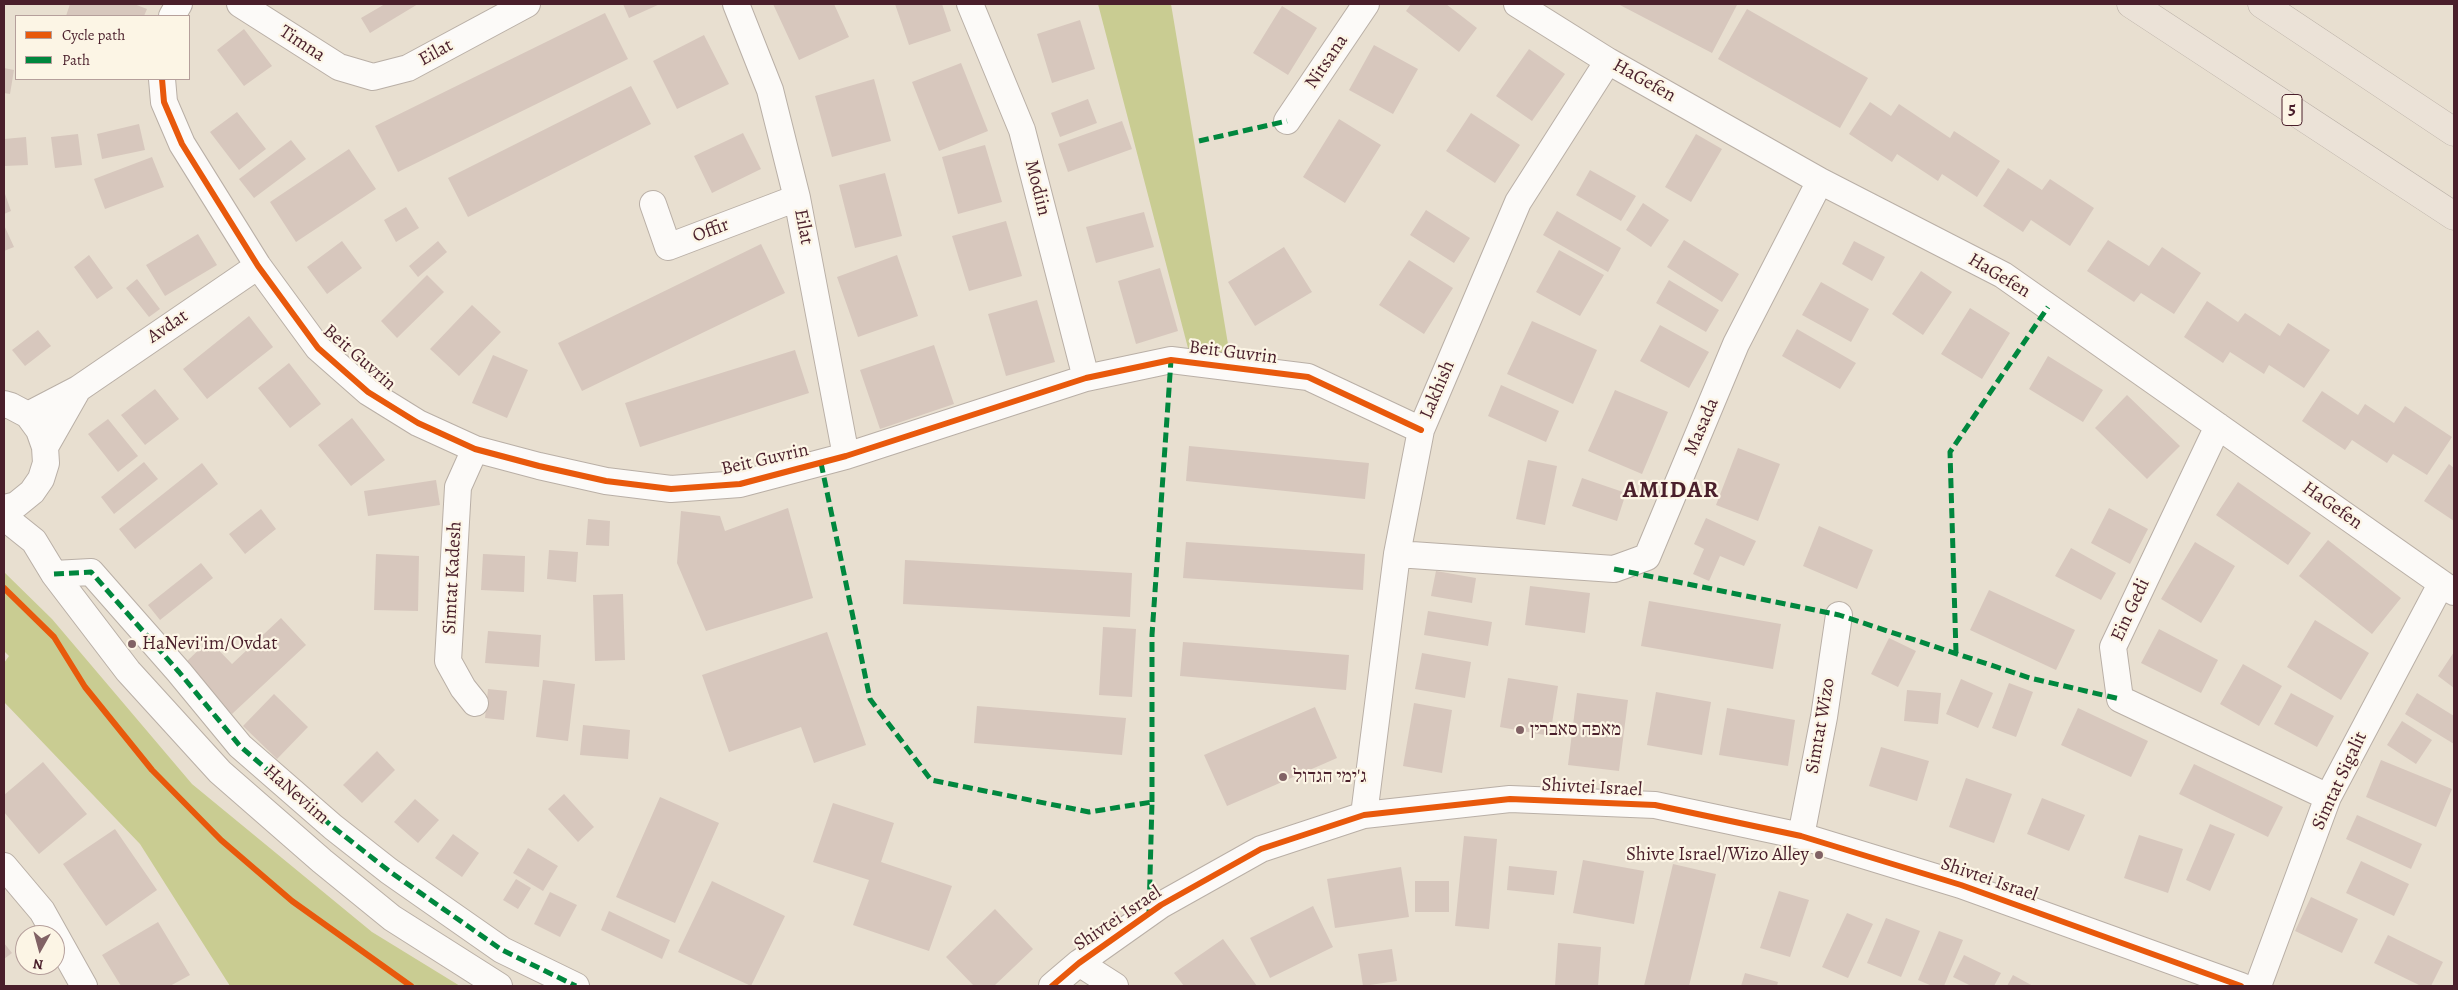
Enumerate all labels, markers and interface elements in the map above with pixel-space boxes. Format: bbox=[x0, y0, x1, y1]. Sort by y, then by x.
legend bbox=[15, 15, 190, 80]
street label: Timna bbox=[275, 21, 329, 67]
text: Cycle path bbox=[62, 25, 125, 45]
street label: Nitsana bbox=[1301, 30, 1353, 94]
street label: Eilat bbox=[415, 34, 457, 72]
text: Path bbox=[62, 50, 90, 70]
street label: HaGefen bbox=[1609, 54, 1679, 108]
road number: 5 bbox=[2282, 94, 2302, 126]
street label: Modiin bbox=[1019, 158, 1055, 218]
street label: Eilat bbox=[788, 207, 818, 247]
street label: Offir bbox=[690, 214, 732, 248]
street label: HaGefen bbox=[1964, 249, 2034, 303]
street label: Avdat bbox=[143, 305, 193, 349]
street label: Beit Guvrin bbox=[318, 320, 400, 396]
street label: Beit Guvrin bbox=[1187, 336, 1279, 370]
street label: Lakhish bbox=[1416, 357, 1460, 423]
street label: Masada bbox=[1680, 395, 1724, 459]
street label: Beit Guvrin bbox=[719, 439, 811, 481]
district label: AMIDAR bbox=[1622, 477, 1720, 505]
street label: HaGefen bbox=[2297, 477, 2367, 535]
street label: Simtat Kadesh bbox=[439, 521, 467, 635]
street label: Ein Gedi bbox=[2107, 575, 2155, 645]
place label: HaNevi'im/Ovdat bbox=[142, 633, 278, 655]
marker: HaNevi'im/Ovdat bbox=[126, 638, 138, 650]
street label: Simtat Wizo bbox=[1801, 676, 1841, 776]
place label: מאפה סאברין bbox=[1530, 719, 1621, 741]
marker: מאפה סאברין bbox=[1514, 724, 1526, 736]
street label: Simtat Sigalit bbox=[2307, 728, 2373, 834]
street label: HaNeviim bbox=[259, 760, 333, 830]
place label: ג'ימי הגדול bbox=[1293, 766, 1367, 788]
marker: ג'ימי הגדול bbox=[1277, 771, 1289, 783]
street label: Shivtei Israel bbox=[1541, 774, 1643, 802]
place label: Shivte Israel/Wizo Alley bbox=[1626, 844, 1809, 866]
marker: Shivte Israel/Wizo Alley bbox=[1813, 849, 1825, 861]
street label: Shivtei Israel bbox=[1938, 853, 2040, 907]
street label: Shivtei Israel bbox=[1070, 881, 1166, 957]
north arrow bbox=[15, 925, 65, 975]
text: N bbox=[32, 954, 44, 974]

